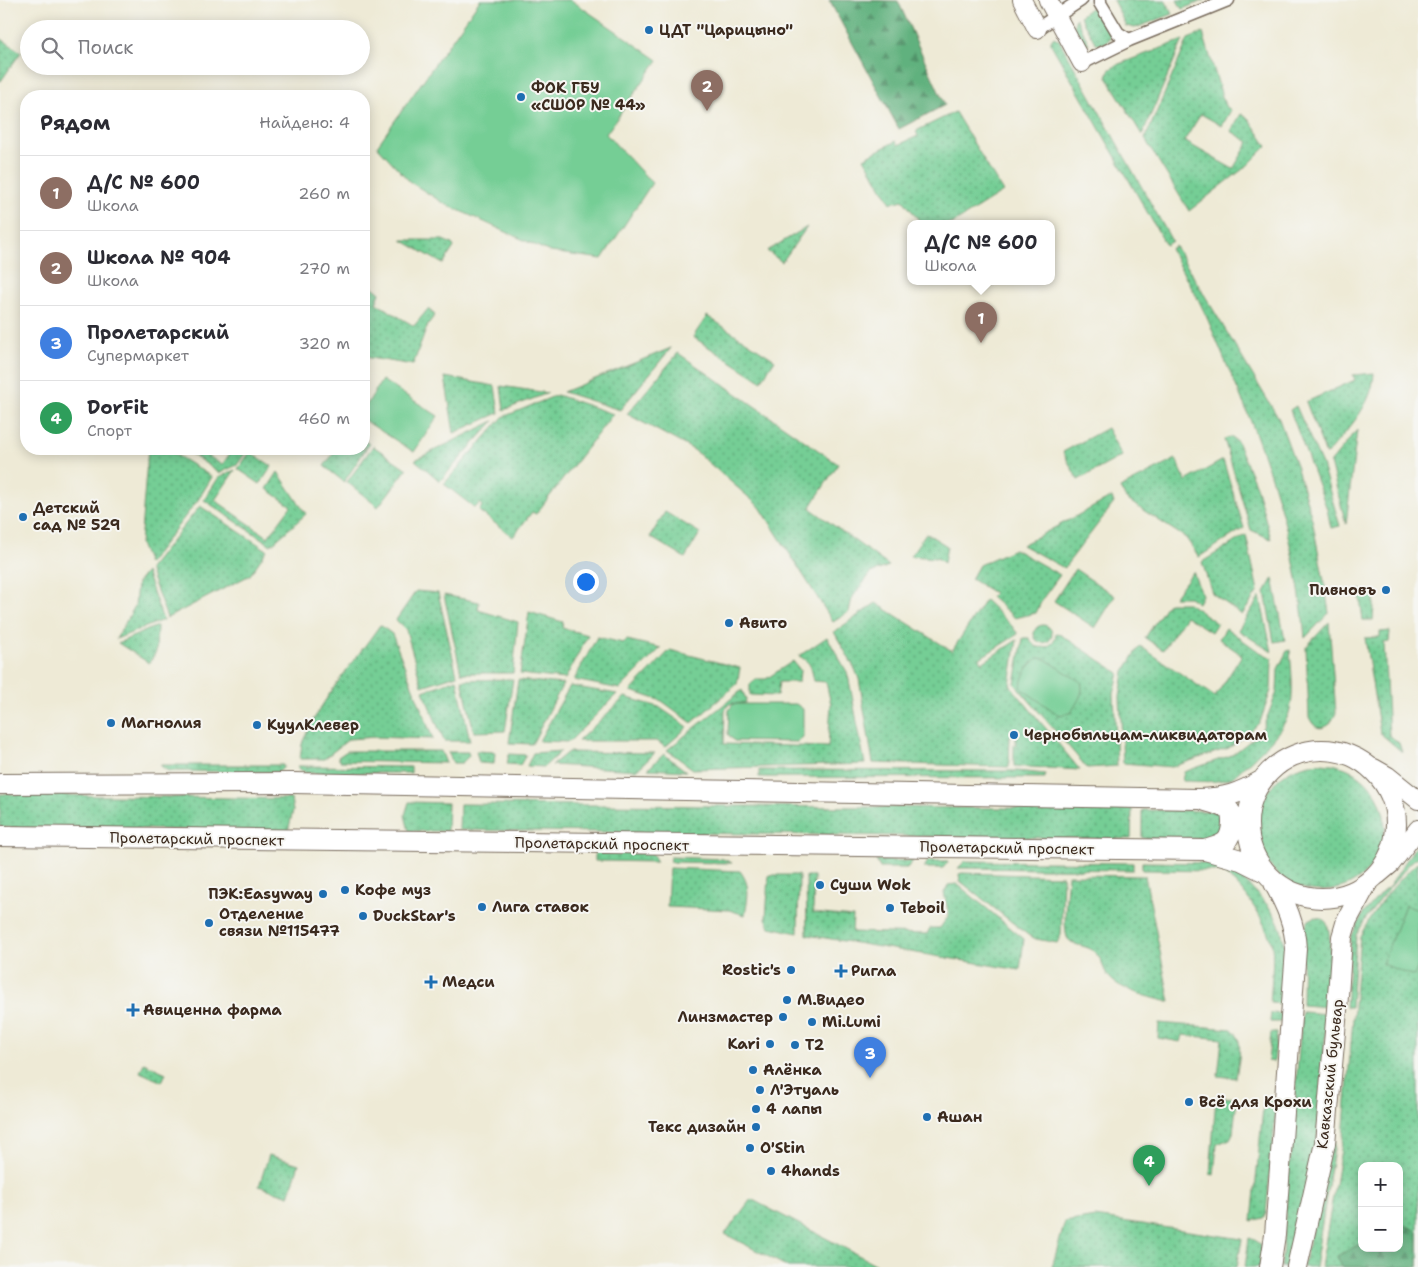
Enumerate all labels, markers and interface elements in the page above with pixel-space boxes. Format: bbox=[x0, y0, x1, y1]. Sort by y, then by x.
search box bbox=[20, 20, 370, 75]
place label: ЦДТ "Царицыно" bbox=[659, 20, 793, 40]
marker: ЦДТ "Царицыно" bbox=[643, 24, 655, 36]
icon: search bbox=[38, 34, 66, 62]
text: Поиск bbox=[78, 35, 133, 60]
pin: 2 bbox=[691, 70, 723, 111]
place label: ФОК ГБУ «СШОР № 44» bbox=[531, 78, 646, 115]
marker: ФОК ГБУ «СШОР № 44» bbox=[515, 91, 527, 103]
text: Рядом bbox=[40, 109, 110, 137]
text: Найдено: 4 bbox=[259, 112, 350, 133]
text: Д/C № 600 bbox=[87, 170, 200, 195]
text: 1 bbox=[52, 183, 60, 204]
text: 260 m bbox=[298, 183, 350, 204]
text: Школа bbox=[87, 195, 139, 216]
popup bbox=[907, 220, 1055, 285]
text: Д/C № 600 bbox=[925, 230, 1037, 255]
text: Школа № 904 bbox=[87, 245, 231, 270]
text: Школа bbox=[925, 255, 976, 276]
text: 2 bbox=[50, 258, 62, 279]
text: 270 m bbox=[299, 258, 350, 279]
text: Школа bbox=[87, 270, 139, 291]
pin: 1 bbox=[965, 302, 997, 343]
text: Пролетарский bbox=[87, 320, 229, 345]
text: 3 bbox=[50, 333, 62, 354]
text: 320 m bbox=[299, 333, 350, 354]
text: Супермаркет bbox=[87, 345, 189, 366]
text: DorFit bbox=[87, 395, 149, 420]
text: 4 bbox=[50, 408, 62, 429]
text: 460 m bbox=[298, 408, 350, 429]
text: Спорт bbox=[87, 420, 132, 441]
place label: Детский сад № 529 bbox=[33, 498, 120, 535]
marker: Детский сад № 529 bbox=[17, 511, 29, 523]
your location bbox=[573, 569, 599, 595]
place label: Пивновъ bbox=[1309, 580, 1376, 600]
marker: Пивновъ bbox=[1380, 584, 1392, 596]
place label: Авито bbox=[739, 613, 787, 633]
marker: Авито bbox=[723, 617, 735, 629]
place label: Магнолия bbox=[121, 713, 202, 733]
place label: КуулКлевер bbox=[267, 715, 359, 735]
marker: Магнолия bbox=[105, 717, 117, 729]
marker: КуулКлевер bbox=[251, 719, 263, 731]
place label: Чернобыльцам-ликвидаторам bbox=[1024, 725, 1267, 745]
marker: Чернобыльцам-ликвидаторам bbox=[1008, 729, 1020, 741]
street label: Пролетарский проспект bbox=[110, 827, 285, 851]
street label: Пролетарский проспект bbox=[515, 832, 690, 856]
street label: Пролетарский проспект bbox=[920, 836, 1095, 860]
place label: Суши Wok bbox=[830, 875, 911, 895]
marker: Суши Wok bbox=[814, 879, 826, 891]
place label: Кофе муз bbox=[355, 880, 431, 900]
place label: ПЭК:Easyway bbox=[208, 884, 313, 904]
marker: Кофе муз bbox=[339, 884, 351, 896]
marker: ПЭК:Easyway bbox=[317, 888, 329, 900]
place label: Лига ставок bbox=[492, 897, 590, 917]
place label: Teboil bbox=[900, 898, 946, 918]
marker: Лига ставок bbox=[476, 901, 488, 913]
marker: Teboil bbox=[884, 902, 896, 914]
place label: Отделение связи №115477 bbox=[219, 904, 340, 941]
place label: DuckStar's bbox=[373, 906, 456, 926]
marker: DuckStar's bbox=[357, 910, 369, 922]
marker: Отделение связи №115477 bbox=[203, 917, 215, 929]
place label: Rostic's bbox=[722, 960, 781, 980]
place label: Ригла bbox=[851, 961, 897, 981]
marker: Rostic's bbox=[785, 964, 797, 976]
marker: Ригла bbox=[835, 965, 847, 977]
place label: Медси bbox=[442, 972, 495, 992]
marker: Медси bbox=[424, 975, 438, 989]
place label: М.Видео bbox=[797, 990, 865, 1010]
marker: М.Видео bbox=[781, 994, 793, 1006]
street label: Кавказский бульвар bbox=[1312, 998, 1348, 1150]
place label: Авиценна фарма bbox=[143, 1000, 282, 1020]
marker: Авиценна фарма bbox=[127, 1004, 139, 1016]
place label: Линзмастер bbox=[678, 1007, 773, 1027]
marker: Линзмастер bbox=[777, 1011, 789, 1023]
place label: Mi.Lumi bbox=[822, 1012, 881, 1032]
marker: Mi.Lumi bbox=[806, 1016, 818, 1028]
place label: Kari bbox=[727, 1034, 760, 1054]
place label: T2 bbox=[805, 1035, 825, 1055]
pin: 3 bbox=[854, 1037, 886, 1078]
marker: Kari bbox=[764, 1038, 776, 1050]
marker: T2 bbox=[789, 1039, 801, 1051]
place label: Алёнка bbox=[763, 1060, 822, 1080]
marker: Алёнка bbox=[747, 1064, 759, 1076]
place label: Л'Этуаль bbox=[770, 1080, 839, 1100]
marker: Л'Этуаль bbox=[754, 1084, 766, 1096]
place label: Всё для Крохи bbox=[1199, 1092, 1312, 1112]
marker: Всё для Крохи bbox=[1183, 1096, 1195, 1108]
place label: 4 лапы bbox=[766, 1099, 822, 1119]
marker: 4 лапы bbox=[750, 1103, 762, 1115]
place label: Ашан bbox=[937, 1107, 982, 1127]
marker: Ашан bbox=[921, 1111, 933, 1123]
place label: Текс дизайн bbox=[648, 1117, 746, 1137]
marker: Текс дизайн bbox=[750, 1121, 762, 1133]
place label: O'Stin bbox=[760, 1138, 805, 1158]
marker: O'Stin bbox=[744, 1142, 756, 1154]
pin: 4 bbox=[1133, 1145, 1165, 1186]
place label: 4hands bbox=[781, 1161, 840, 1181]
map controls bbox=[1358, 1162, 1403, 1252]
button: + bbox=[1358, 1162, 1403, 1207]
marker: 4hands bbox=[765, 1165, 777, 1177]
button: − bbox=[1358, 1207, 1403, 1252]

